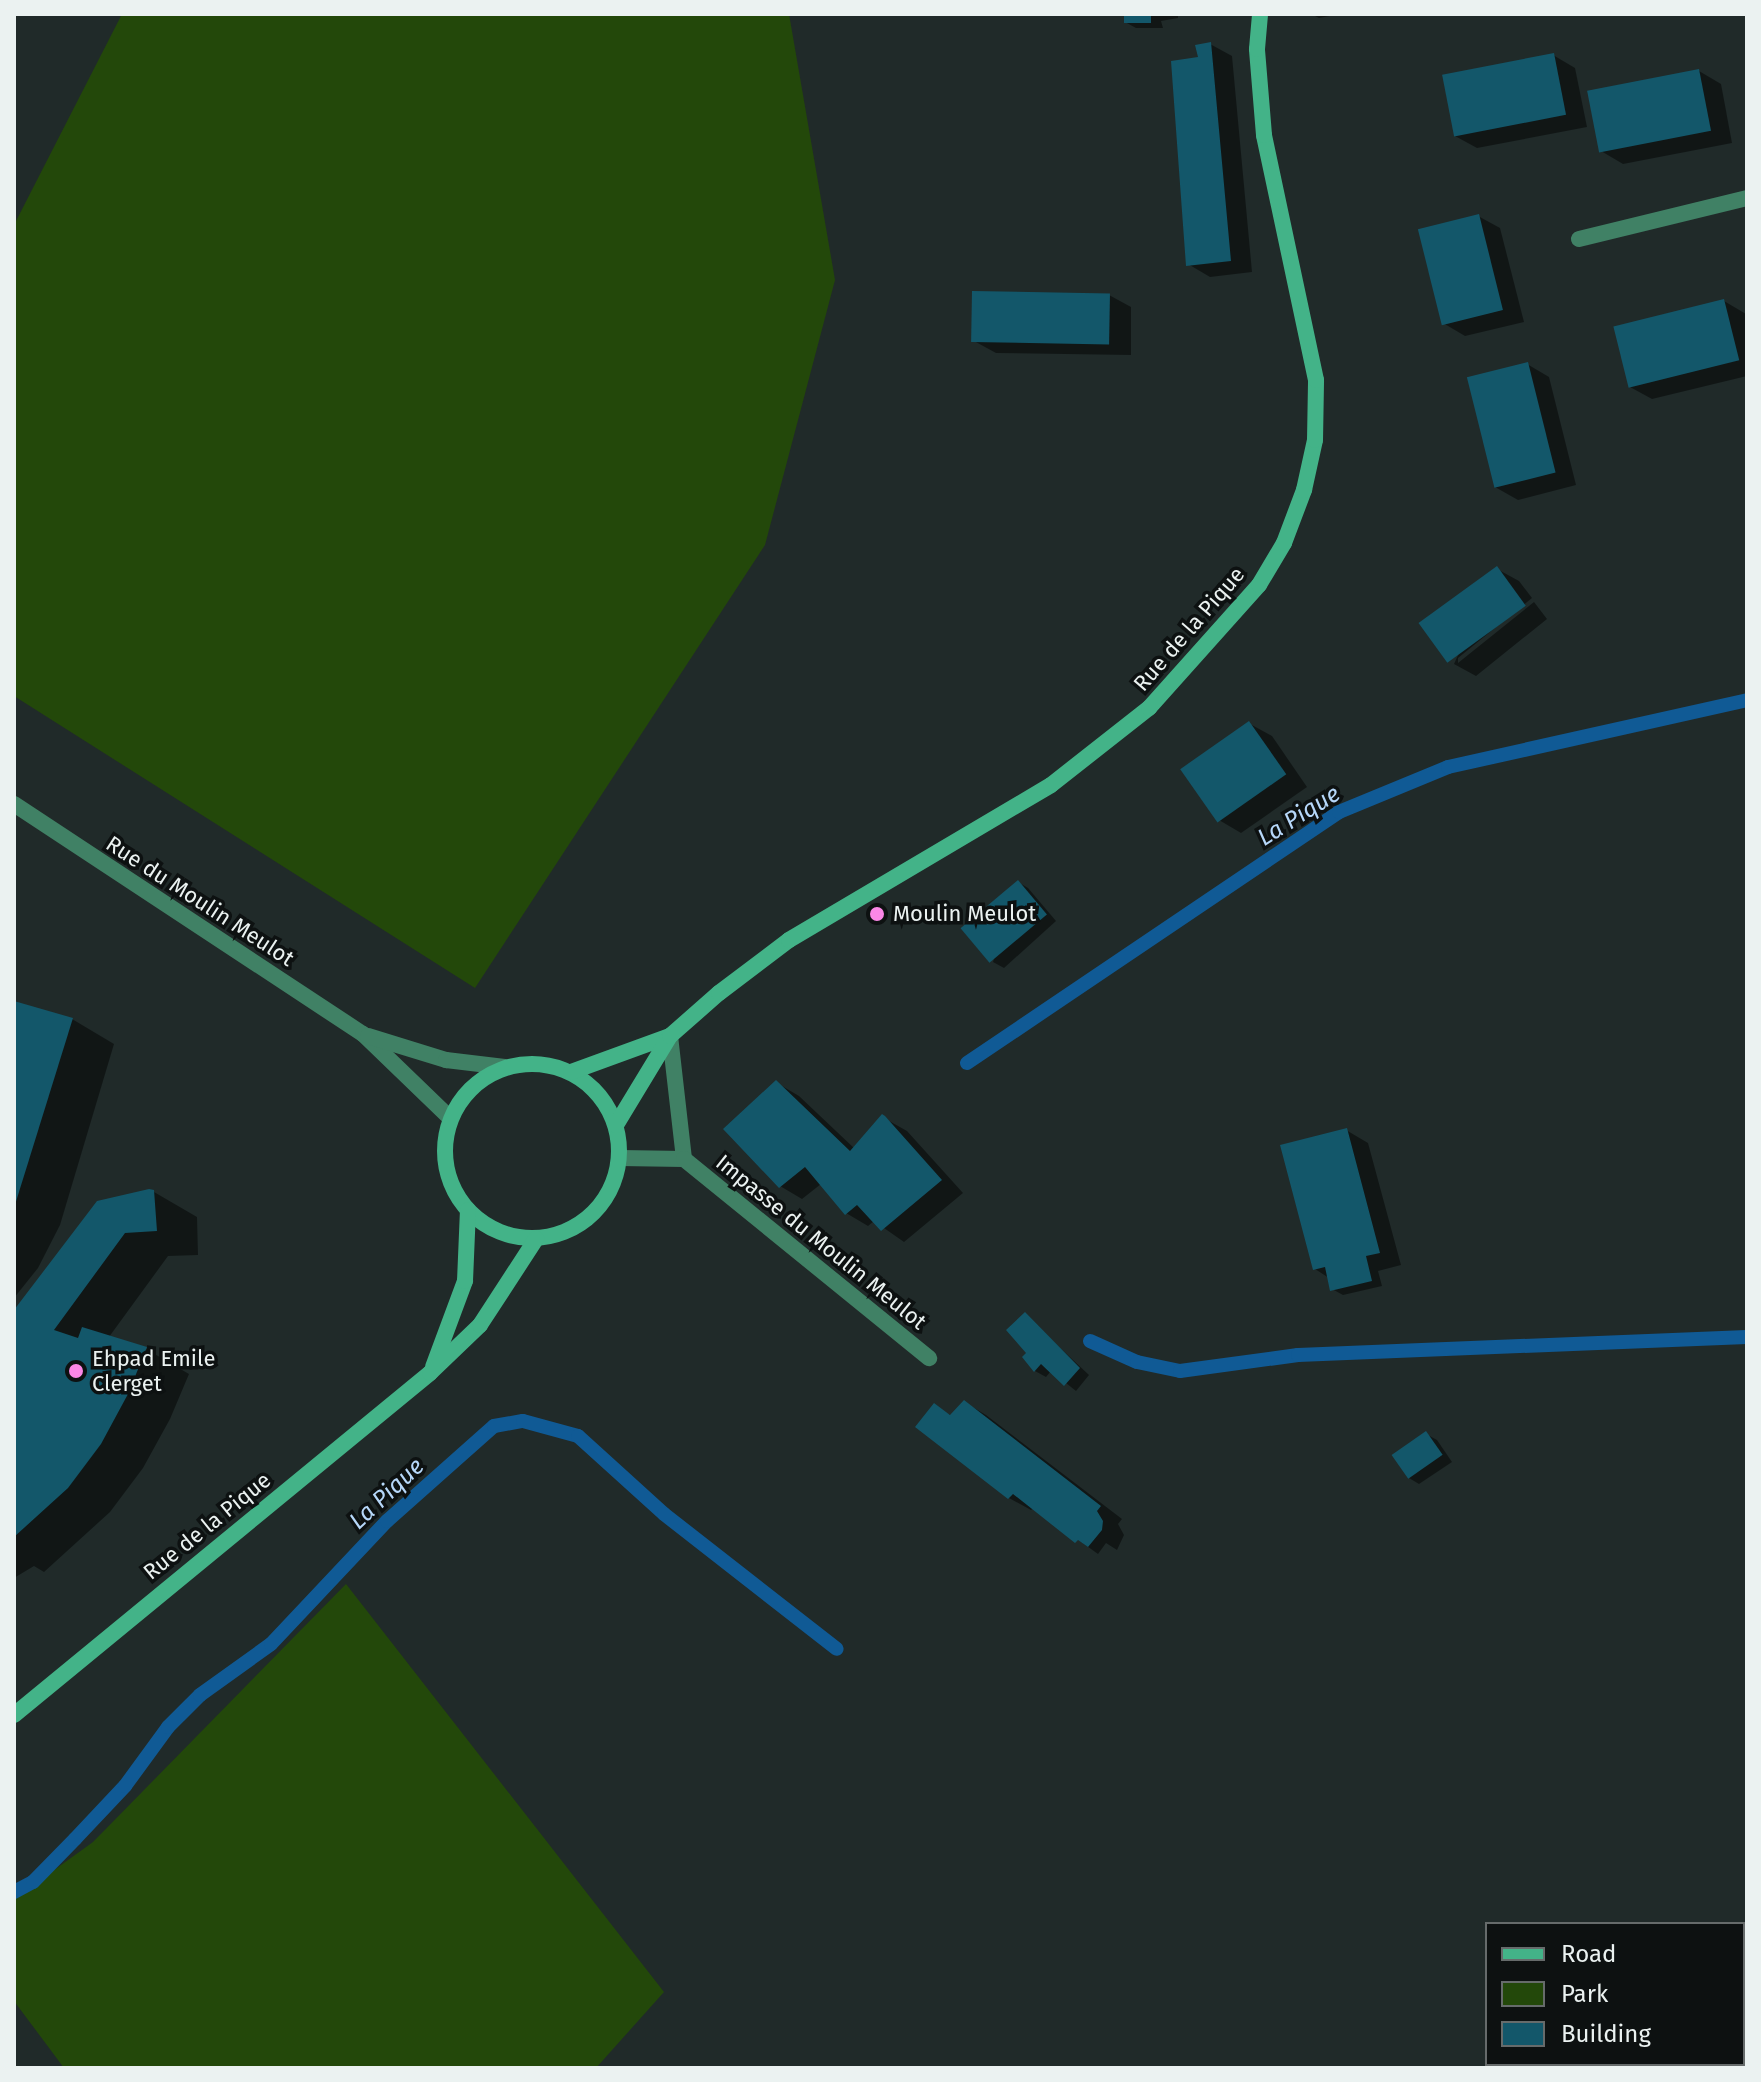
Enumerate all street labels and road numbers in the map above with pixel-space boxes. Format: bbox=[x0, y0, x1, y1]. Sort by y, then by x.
street label: Rue de la Pique bbox=[1128, 561, 1250, 697]
street label: Rue du Moulin Meulot bbox=[101, 830, 299, 972]
street label: Impasse du Moulin Meulot bbox=[710, 1149, 932, 1335]
street label: Rue de la Pique bbox=[138, 1467, 276, 1585]

